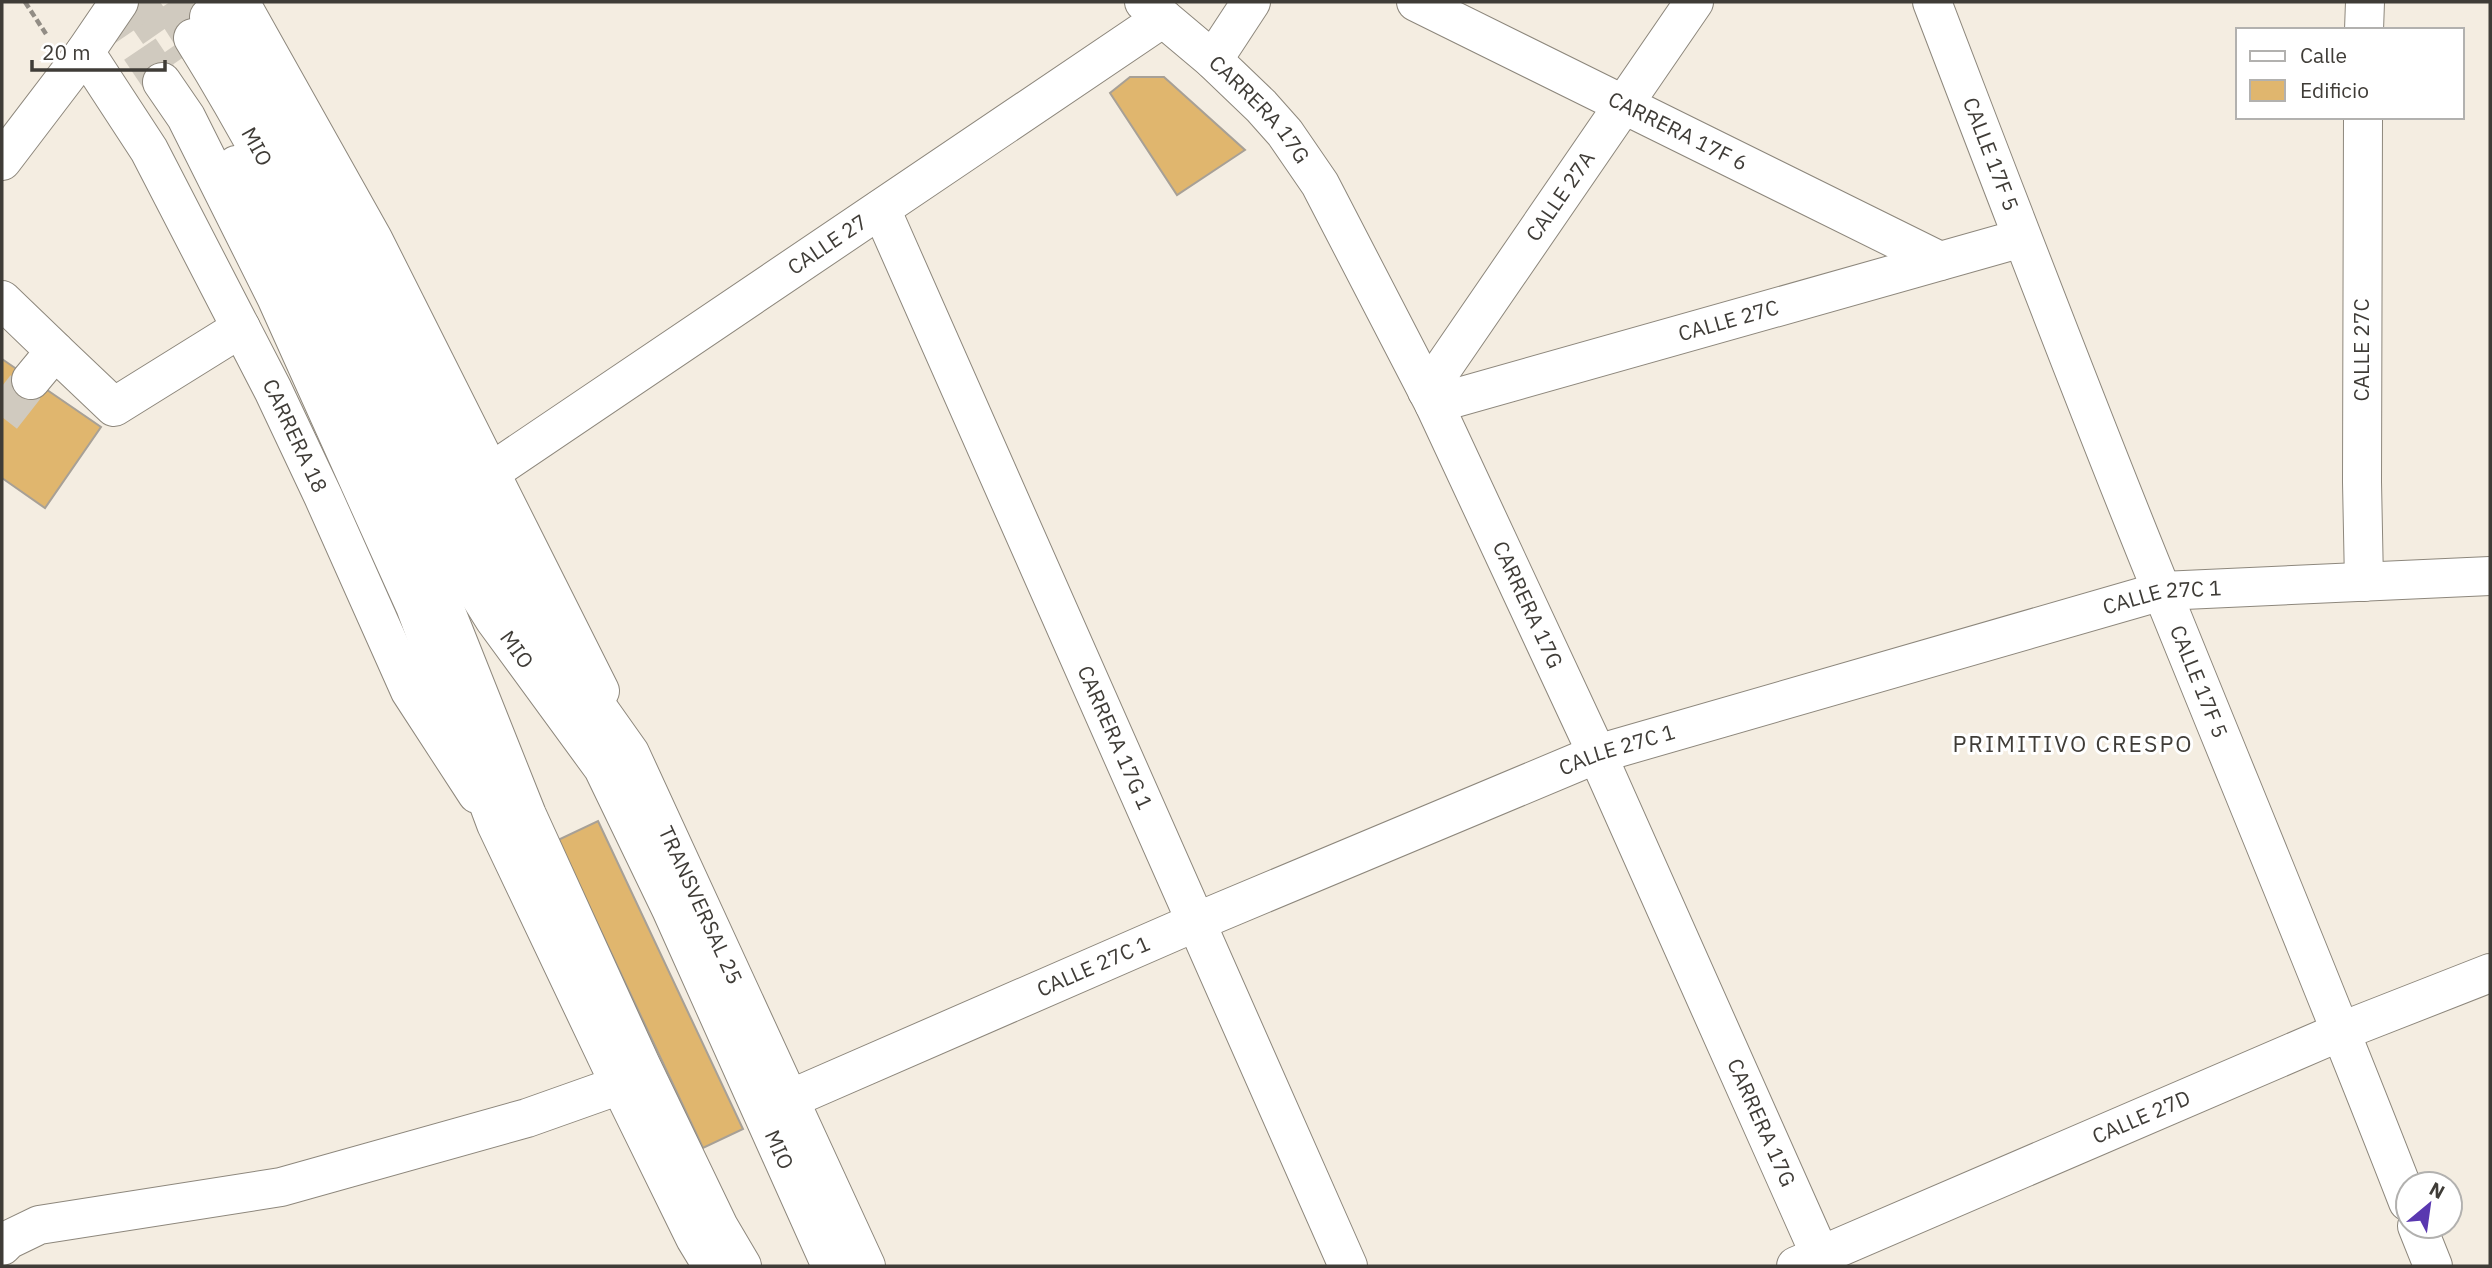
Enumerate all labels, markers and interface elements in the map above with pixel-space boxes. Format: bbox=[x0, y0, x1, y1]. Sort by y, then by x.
scale bar bbox=[32, 28, 164, 72]
legend bbox=[2236, 28, 2464, 119]
text: 20 m bbox=[42, 38, 91, 66]
text: Calle bbox=[2300, 41, 2347, 69]
street label: CARRERA 17G bbox=[1203, 49, 1317, 168]
text: Edificio bbox=[2300, 76, 2369, 104]
street label: CARRERA 17F 6 bbox=[1604, 84, 1753, 177]
street label: CALLE 17F 5 bbox=[1957, 93, 2026, 215]
street label: MIO bbox=[235, 122, 280, 171]
street label: CALLE 27A bbox=[1519, 145, 1601, 246]
street label: CALLE 27 bbox=[782, 207, 872, 281]
street label: CALLE 27C bbox=[1675, 292, 1782, 347]
street label: CALLE 27C bbox=[2347, 299, 2375, 401]
street label: CARRERA 18 bbox=[257, 374, 334, 497]
street label: CARRERA 17G bbox=[1487, 536, 1570, 673]
street label: CALLE 27C 1 bbox=[2099, 573, 2222, 620]
street label: CALLE 17F 5 bbox=[2164, 621, 2235, 742]
street label: MIO bbox=[494, 625, 541, 674]
street label: CARRERA 17G 1 bbox=[1071, 661, 1160, 814]
street label: CALLE 27C 1 bbox=[1554, 717, 1678, 781]
district label: PRIMITIVO CRESPO bbox=[1952, 728, 2194, 758]
street label: TRANSVERSAL 25 bbox=[653, 821, 749, 988]
street label: CALLE 27C 1 bbox=[1032, 929, 1154, 1003]
street label: CARRERA 17G bbox=[1721, 1054, 1803, 1191]
street label: CALLE 27D bbox=[2088, 1083, 2194, 1150]
street label: MIO bbox=[759, 1125, 801, 1174]
north arrow bbox=[2394, 1170, 2464, 1240]
text: N bbox=[2425, 1176, 2449, 1204]

